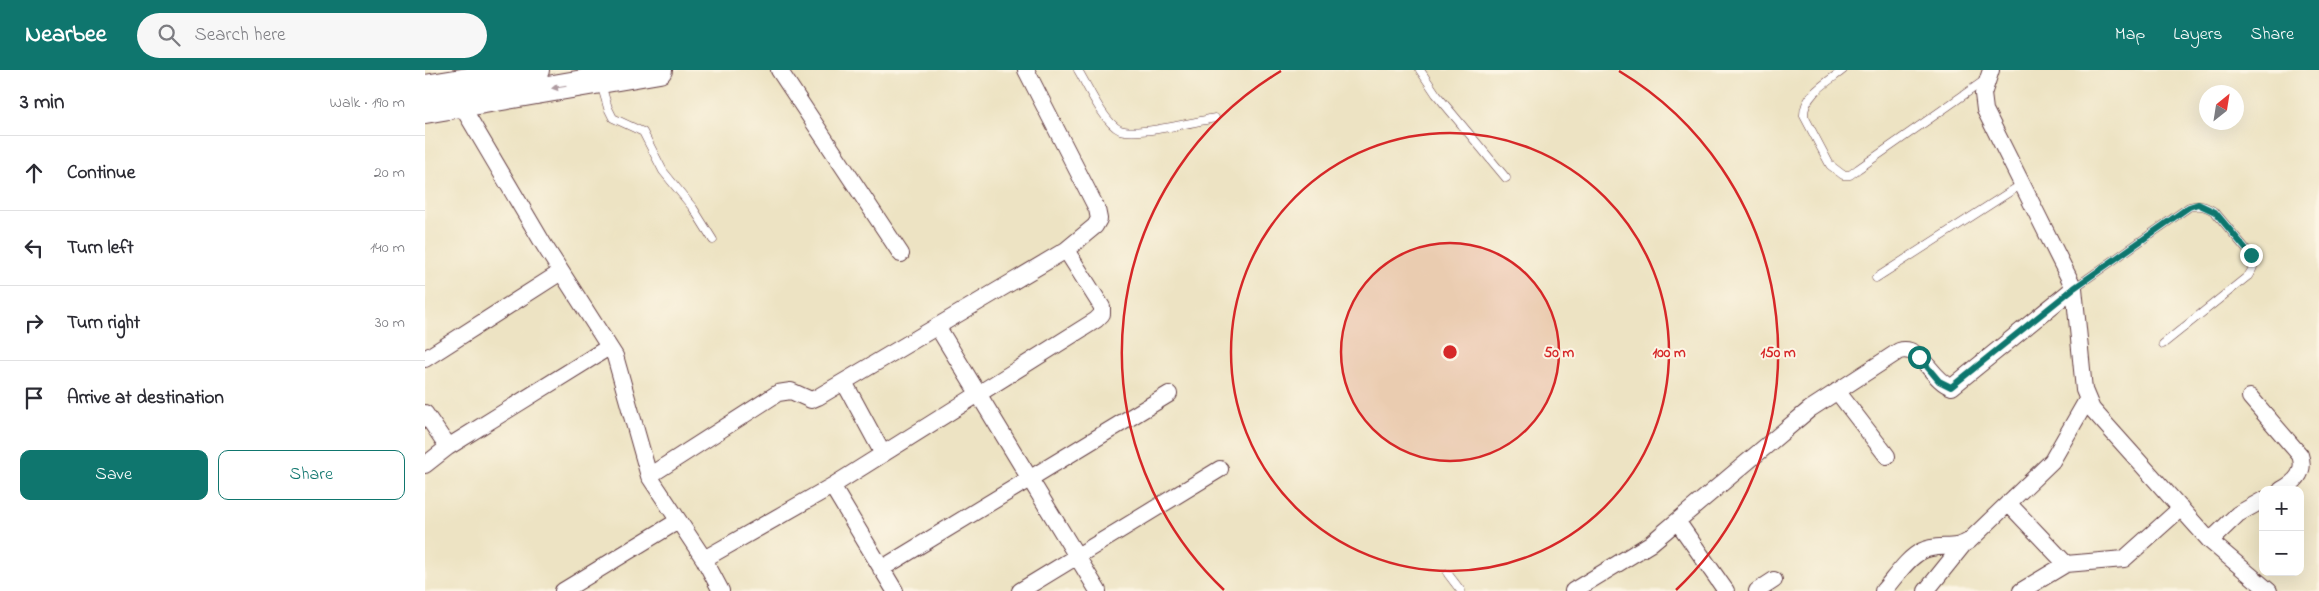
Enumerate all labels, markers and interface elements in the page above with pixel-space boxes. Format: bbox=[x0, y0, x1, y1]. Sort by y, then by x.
search box bbox=[137, 13, 487, 58]
text: Nearbee bbox=[25, 18, 107, 53]
icon: search bbox=[155, 21, 183, 49]
text: Search here bbox=[195, 22, 286, 49]
text: Map bbox=[2115, 22, 2145, 48]
text: Layers bbox=[2173, 22, 2223, 48]
text: Share bbox=[2251, 22, 2294, 48]
one-way arrow bbox=[551, 83, 567, 91]
north arrow bbox=[2199, 85, 2244, 130]
text: 3 min bbox=[20, 88, 64, 118]
text: Walk · 190 m bbox=[330, 91, 405, 115]
icon: ahead bbox=[20, 159, 48, 187]
text: Continue bbox=[67, 160, 135, 187]
text: 20 m bbox=[374, 161, 405, 185]
icon: left bbox=[20, 234, 48, 262]
text: Turn left bbox=[67, 235, 134, 262]
text: 140 m bbox=[370, 236, 405, 260]
route end bbox=[2240, 244, 2263, 267]
icon: right bbox=[20, 309, 48, 337]
text: Turn right bbox=[67, 310, 140, 337]
text: 30 m bbox=[375, 311, 405, 335]
text: 50 m bbox=[1544, 342, 1575, 364]
text: 100 m bbox=[1652, 342, 1686, 364]
text: 150 m bbox=[1760, 342, 1796, 364]
centre of rings bbox=[1441, 343, 1459, 361]
route start bbox=[1908, 346, 1931, 369]
icon: arrive bbox=[20, 384, 48, 412]
text: Arrive at destination bbox=[67, 385, 224, 412]
button: Save bbox=[20, 450, 208, 500]
button: Share bbox=[218, 450, 405, 500]
map controls bbox=[2259, 486, 2304, 576]
button: + bbox=[2259, 486, 2304, 531]
button: − bbox=[2259, 531, 2304, 576]

